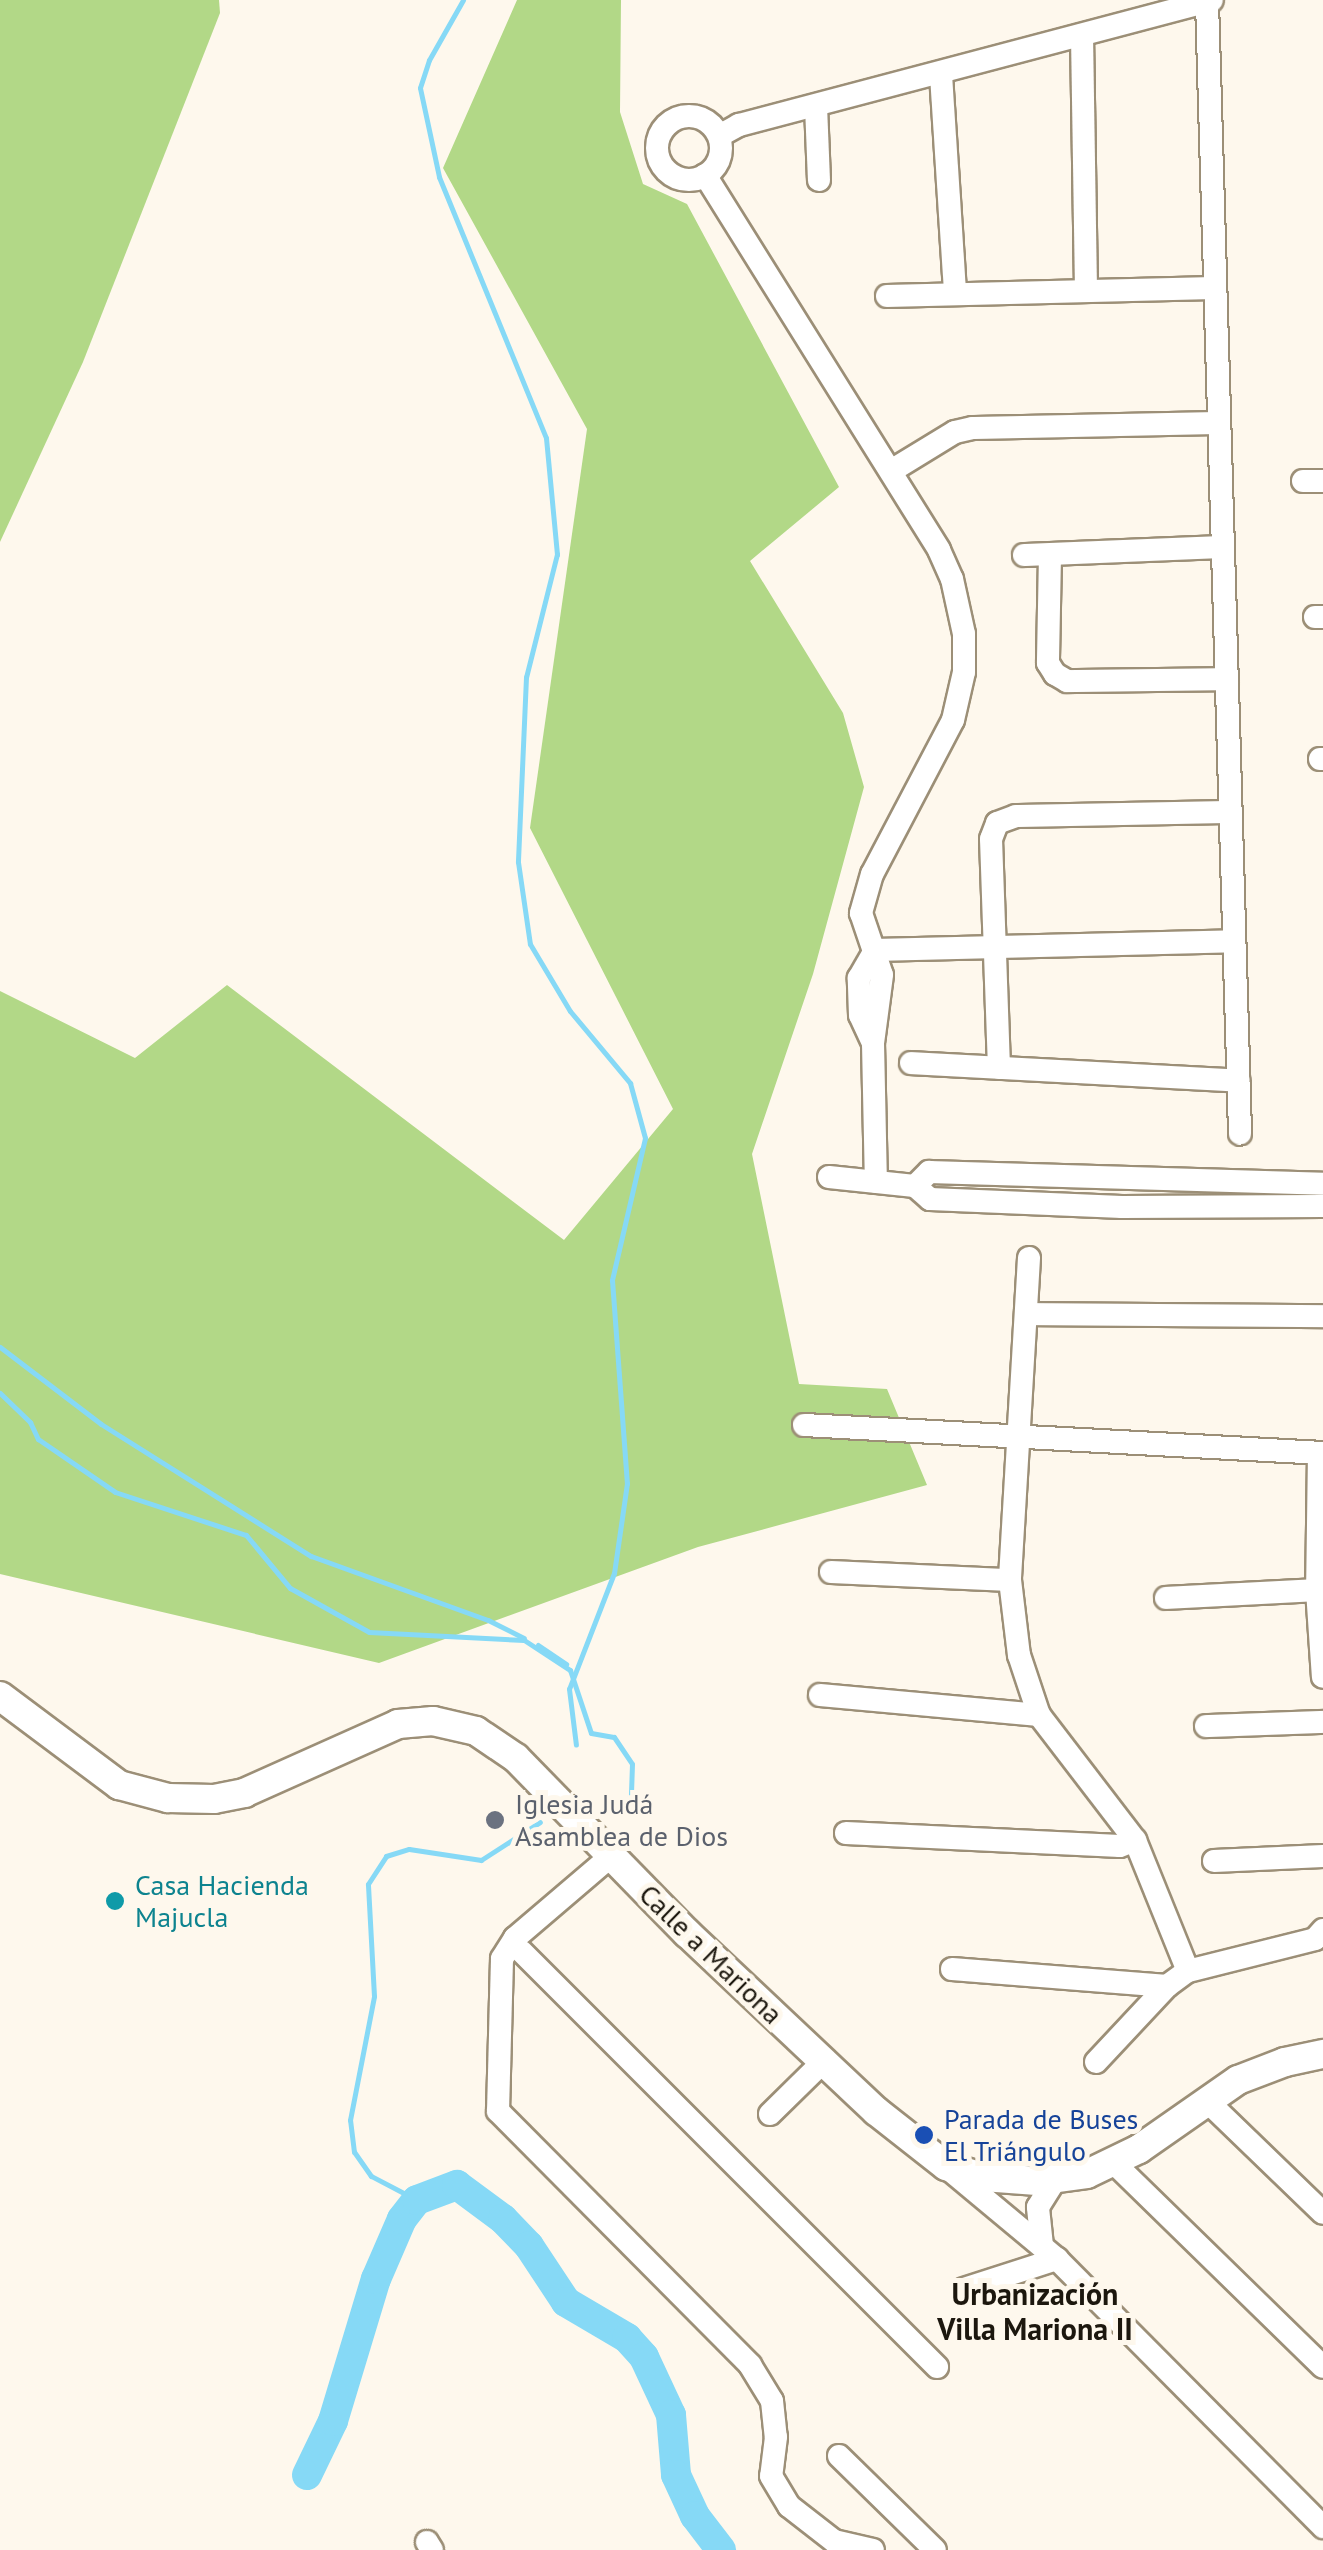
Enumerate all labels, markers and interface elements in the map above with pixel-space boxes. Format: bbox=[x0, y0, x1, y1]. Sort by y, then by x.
place label: Iglesia Judá Asamblea de Dios bbox=[515, 1787, 728, 1853]
marker: Iglesia Judá Asamblea de Dios bbox=[484, 1809, 506, 1831]
place label: Casa Hacienda Majucla bbox=[135, 1868, 309, 1934]
street label: Calle a Mariona bbox=[632, 1877, 790, 2031]
marker: Casa Hacienda Majucla bbox=[104, 1890, 126, 1912]
place label: Parada de Buses El Triángulo bbox=[944, 2102, 1138, 2168]
marker: Parada de Buses El Triángulo bbox=[913, 2124, 935, 2146]
district label: Urbanización Villa Mariona II bbox=[937, 2276, 1133, 2346]

